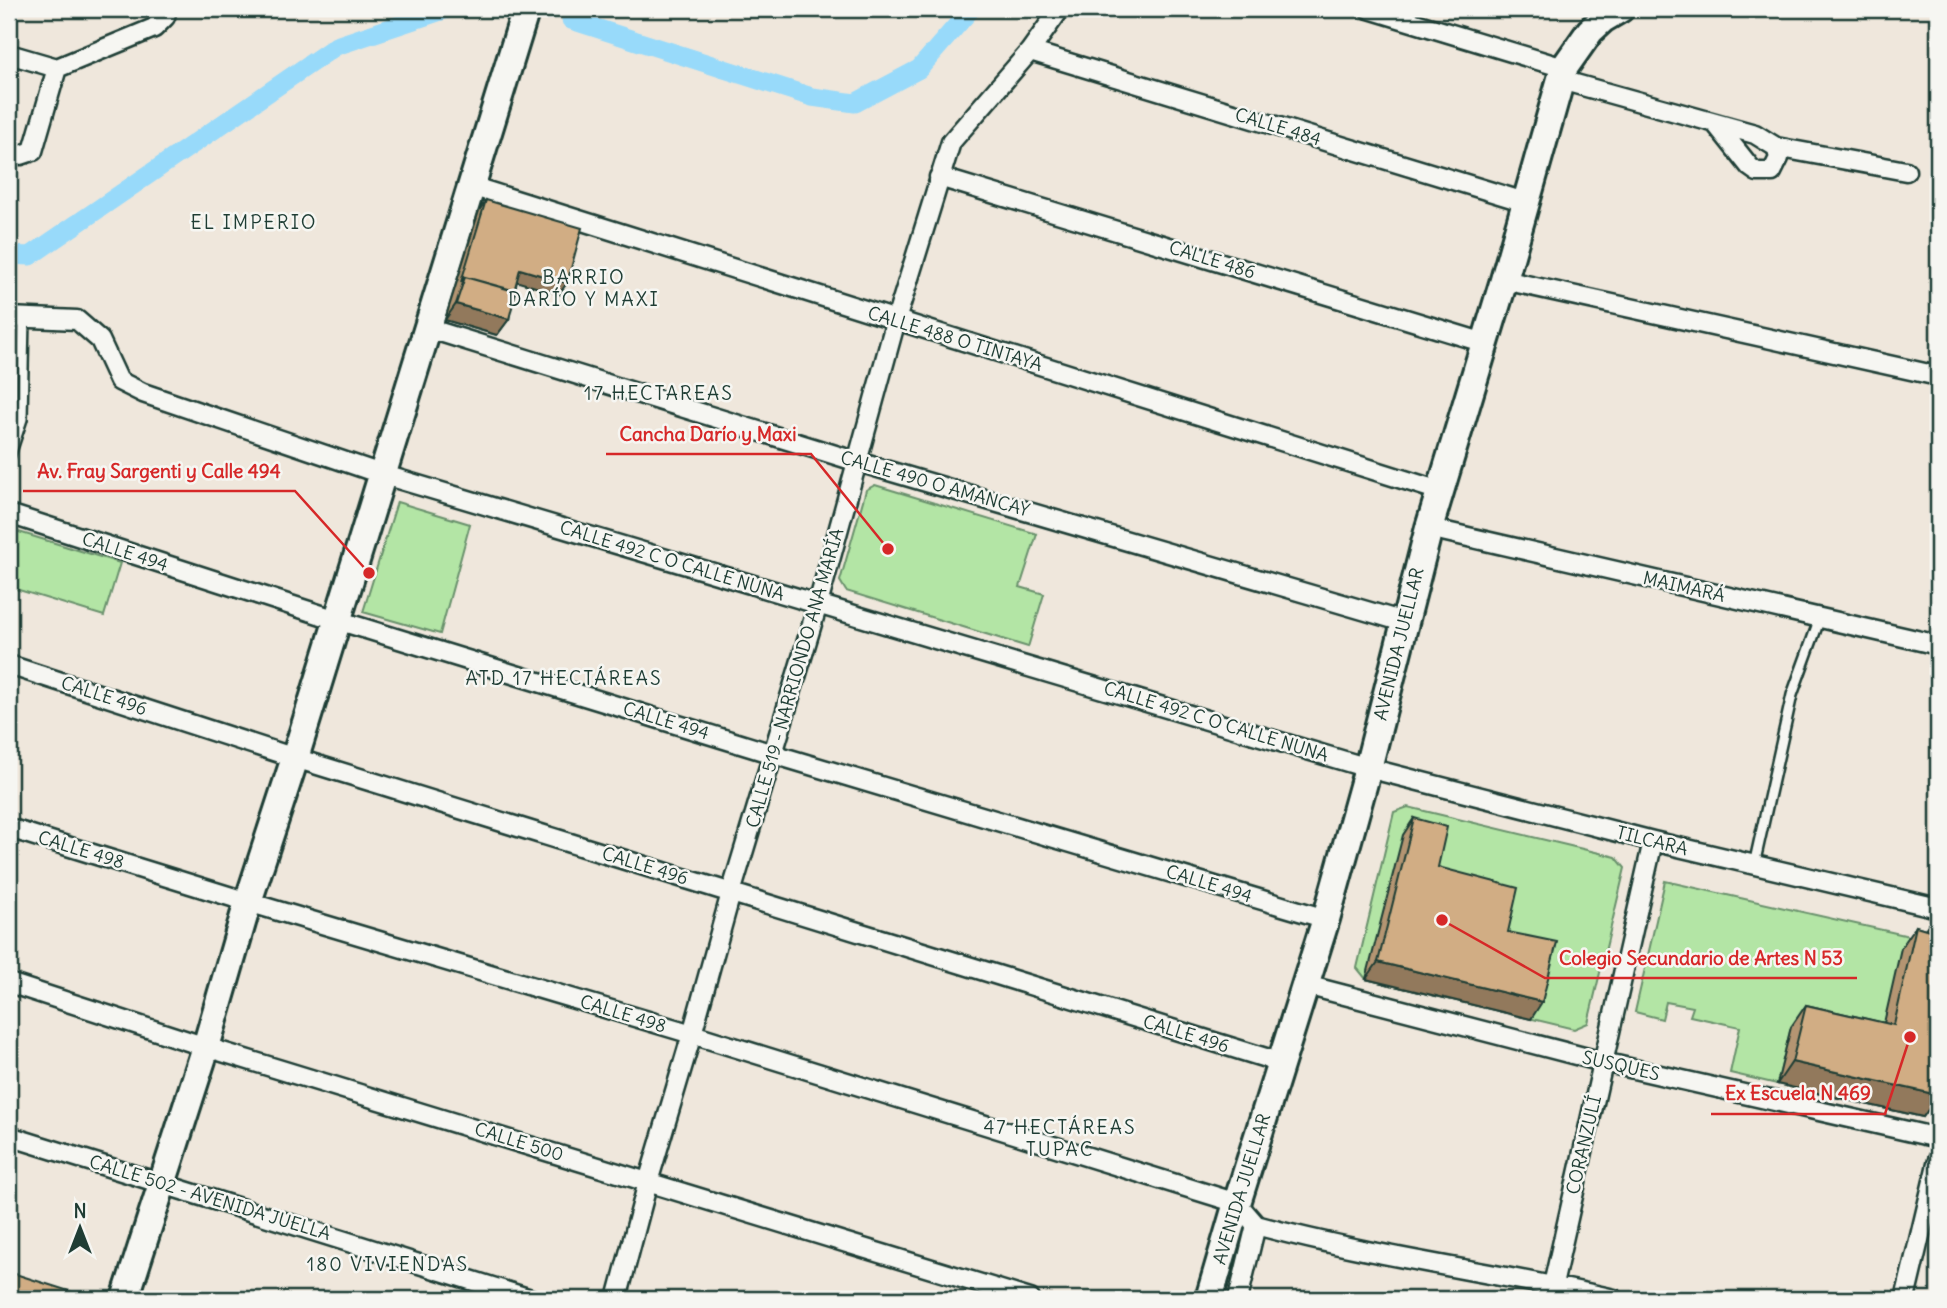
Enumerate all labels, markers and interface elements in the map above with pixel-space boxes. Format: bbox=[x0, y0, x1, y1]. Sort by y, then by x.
street label: CALLE 484 bbox=[1232, 103, 1324, 151]
district label: EL IMPERIO bbox=[190, 210, 318, 234]
street label: CALLE 486 bbox=[1166, 236, 1258, 284]
district label: BARRIO DARÍO Y MAXI bbox=[508, 265, 660, 311]
street label: CALLE 488 O TINTAYA bbox=[865, 301, 1045, 376]
district label: 17 HECTAREAS bbox=[584, 381, 734, 405]
callout: Cancha Darío y Maxi bbox=[606, 414, 811, 454]
text: Cancha Darío y Maxi bbox=[620, 422, 796, 446]
street label: CALLE 490 O AMANCAY bbox=[838, 445, 1032, 522]
callout: Av. Fray Sargenti y Calle 494 bbox=[23, 451, 295, 491]
text: Av. Fray Sargenti y Calle 494 bbox=[37, 459, 281, 483]
street label: CALLE 492 C O CALLE NUNA bbox=[557, 515, 787, 606]
street label: CALLE 519 - NARRIONDO ANA MARÍA bbox=[741, 525, 848, 830]
street label: CALLE 494 bbox=[79, 527, 171, 576]
street label: AVENIDA JUELLAR bbox=[1368, 565, 1429, 723]
street label: MAIMARÁ bbox=[1641, 566, 1727, 607]
district label: ATD 17 HECTÁREAS bbox=[466, 666, 663, 690]
street label: CALLE 496 bbox=[58, 671, 150, 720]
street label: CALLE 492 C O CALLE NUNA bbox=[1101, 676, 1331, 767]
street label: CALLE 494 bbox=[620, 697, 712, 745]
street label: TILCARA bbox=[1614, 821, 1690, 860]
street label: CALLE 498 bbox=[35, 826, 127, 874]
street label: CALLE 496 bbox=[599, 842, 691, 890]
street label: CALLE 494 bbox=[1163, 860, 1255, 908]
callout: Colegio Secundario de Artes N 53 bbox=[1545, 938, 1857, 978]
text: Colegio Secundario de Artes N 53 bbox=[1559, 946, 1843, 970]
street label: CALLE 498 bbox=[577, 990, 669, 1038]
street label: CALLE 496 bbox=[1140, 1010, 1232, 1058]
street label: SUSQUES bbox=[1580, 1045, 1662, 1086]
callout: Ex Escuela N 469 bbox=[1711, 1074, 1885, 1114]
text: Ex Escuela N 469 bbox=[1725, 1081, 1871, 1105]
street label: CORANZULÍ bbox=[1561, 1093, 1606, 1197]
street label: AVENIDA JUELLAR bbox=[1208, 1111, 1275, 1267]
district label: 47 HECTÁREAS TUPAC bbox=[983, 1115, 1137, 1161]
street label: CALLE 500 bbox=[472, 1117, 566, 1166]
street label: CALLE 502 - AVENIDA JUELLA bbox=[87, 1150, 334, 1245]
north arrow bbox=[46, 1192, 116, 1262]
text: N bbox=[73, 1199, 87, 1223]
district label: 180 VIVIENDAS bbox=[307, 1252, 469, 1276]

